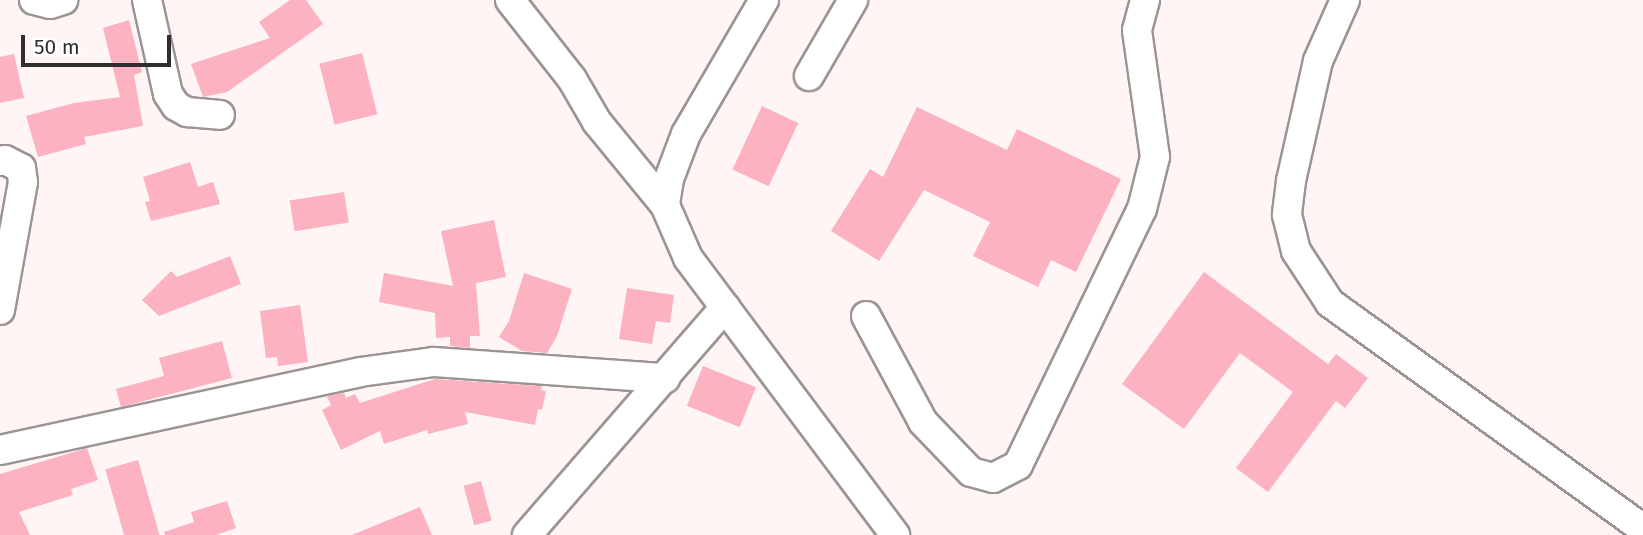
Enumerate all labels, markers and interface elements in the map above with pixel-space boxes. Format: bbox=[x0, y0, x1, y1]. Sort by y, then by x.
scale bar bbox=[24, 21, 175, 65]
text: 50 m bbox=[34, 34, 80, 60]

